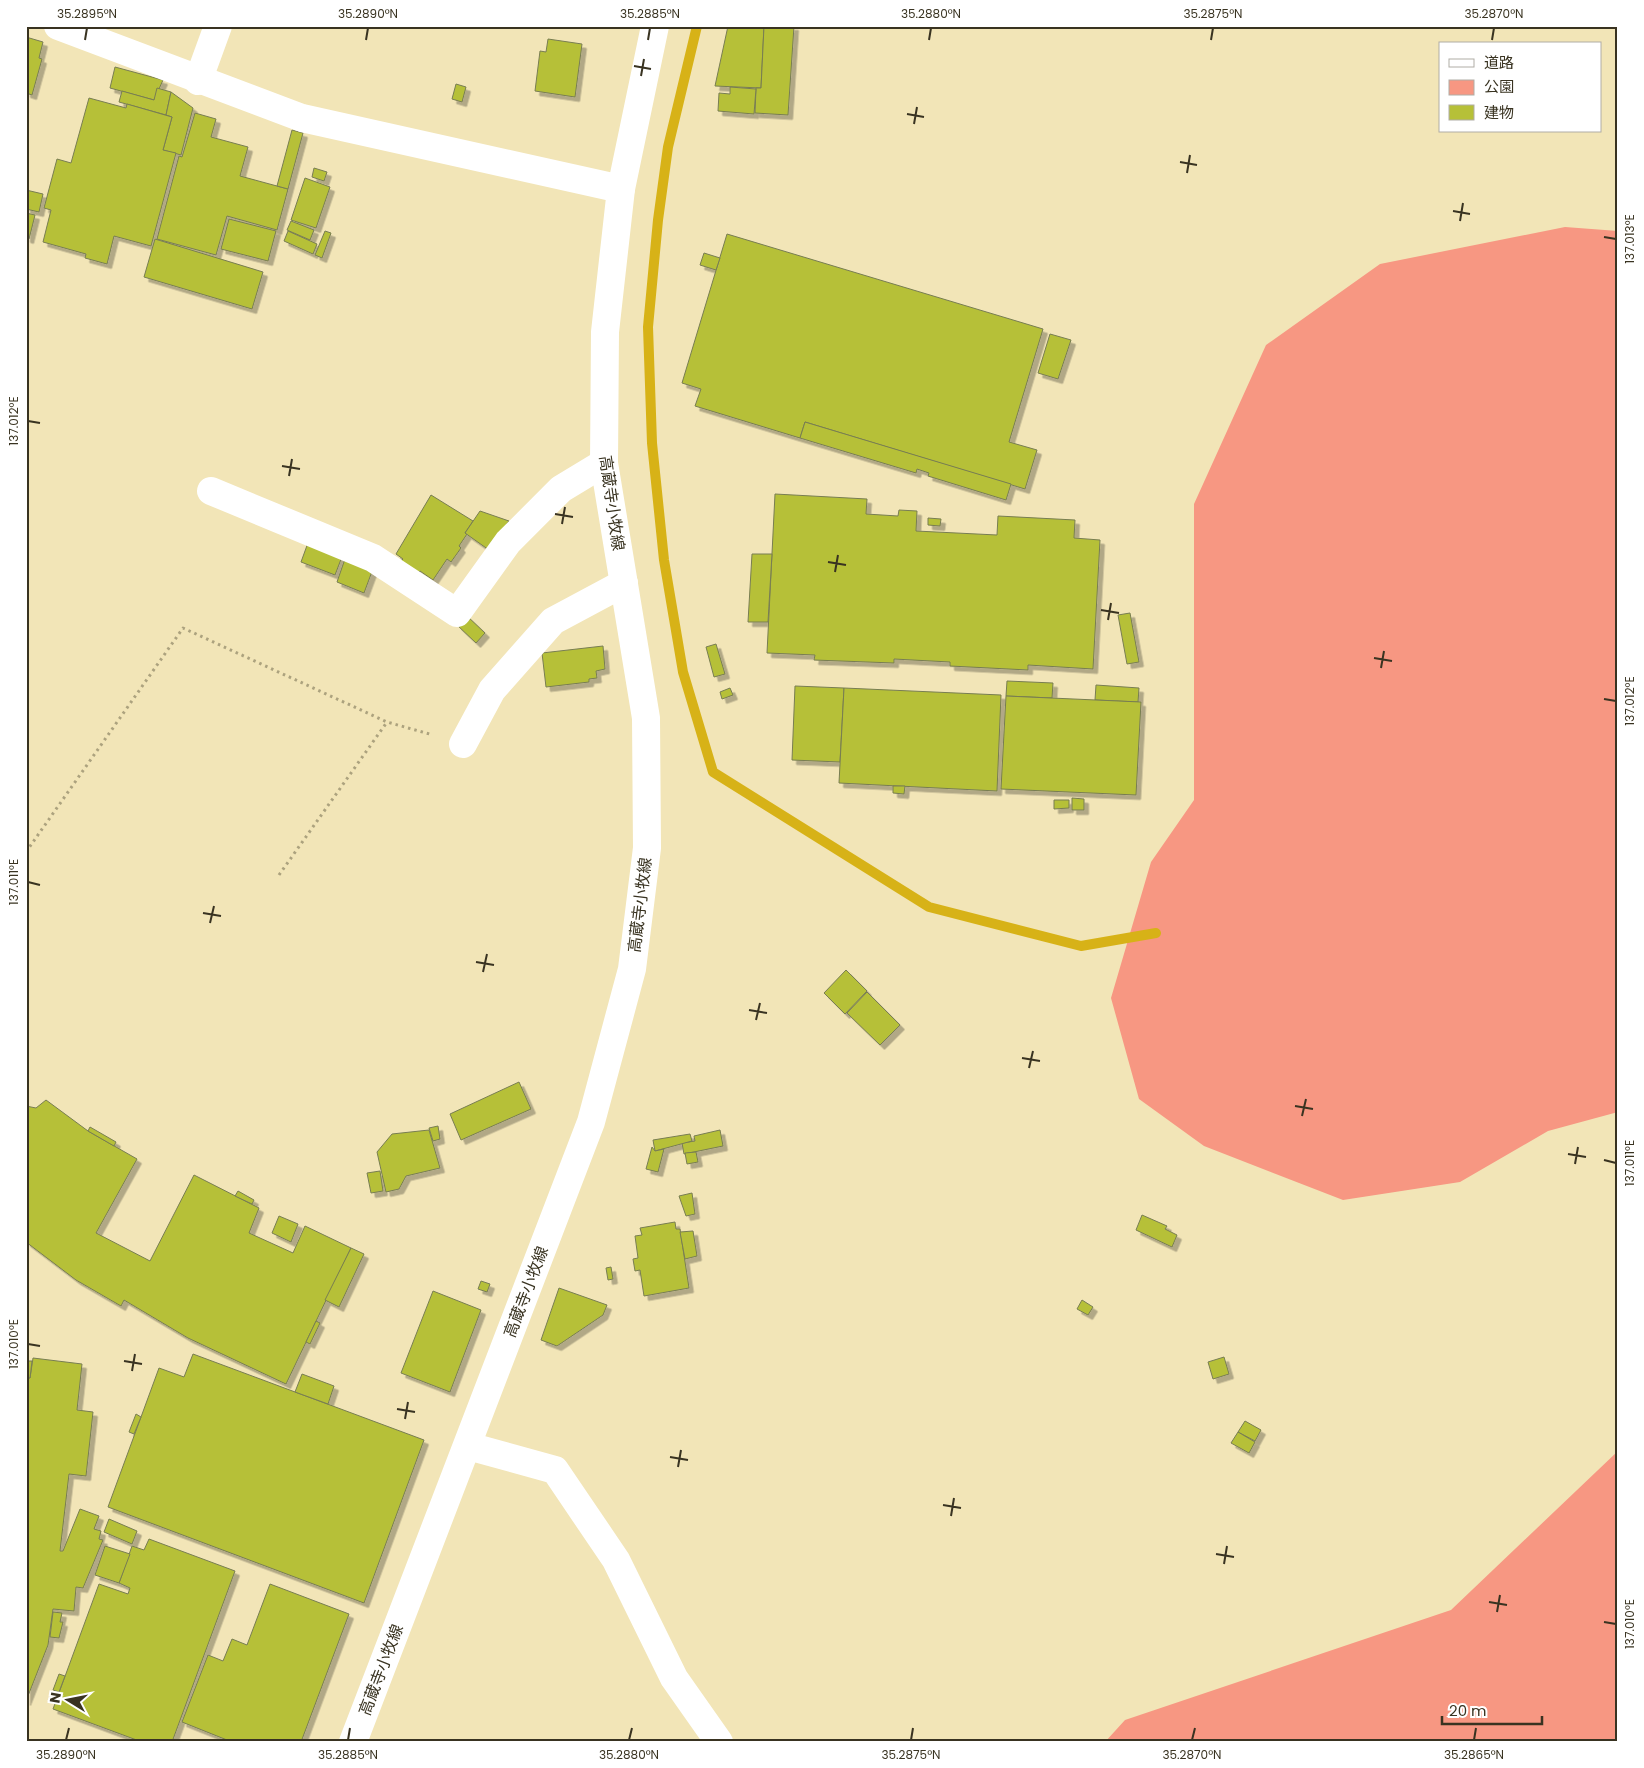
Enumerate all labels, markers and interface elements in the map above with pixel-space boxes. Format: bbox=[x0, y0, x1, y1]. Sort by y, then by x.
text: 35.2895°N bbox=[57, 5, 117, 22]
text: 35.2890°N bbox=[338, 5, 398, 22]
text: 35.2885°N bbox=[620, 5, 680, 22]
text: 35.2880°N bbox=[901, 5, 961, 22]
text: 35.2875°N bbox=[1183, 5, 1243, 22]
text: 35.2870°N bbox=[1464, 5, 1524, 22]
legend bbox=[1439, 42, 1602, 132]
text: 道路 bbox=[1484, 52, 1514, 73]
text: 公園 bbox=[1484, 76, 1514, 97]
text: 建物 bbox=[1484, 102, 1514, 123]
text: 137.013°E bbox=[1621, 214, 1638, 264]
text: 137.012°E bbox=[5, 396, 22, 446]
street label: 高蔵寺小牧線 bbox=[594, 454, 630, 552]
text: 137.012°E bbox=[1621, 676, 1638, 726]
street label: 高蔵寺小牧線 bbox=[623, 856, 657, 954]
text: 137.011°E bbox=[5, 859, 22, 905]
text: 137.011°E bbox=[1621, 1140, 1638, 1186]
street label: 高蔵寺小牧線 bbox=[498, 1243, 554, 1341]
text: 137.010°E bbox=[5, 1319, 22, 1369]
text: 137.010°E bbox=[1621, 1599, 1638, 1649]
street label: 高蔵寺小牧線 bbox=[353, 1621, 409, 1719]
north arrow bbox=[42, 1676, 92, 1726]
text: N bbox=[44, 1691, 66, 1705]
scale bar bbox=[1442, 1693, 1542, 1725]
text: 20 m bbox=[1449, 1700, 1487, 1721]
text: 35.2890°N bbox=[36, 1746, 96, 1763]
text: 35.2885°N bbox=[318, 1746, 378, 1763]
text: 35.2880°N bbox=[599, 1746, 659, 1763]
text: 35.2875°N bbox=[881, 1746, 941, 1763]
text: 35.2870°N bbox=[1162, 1746, 1222, 1763]
text: 35.2865°N bbox=[1444, 1746, 1504, 1763]

